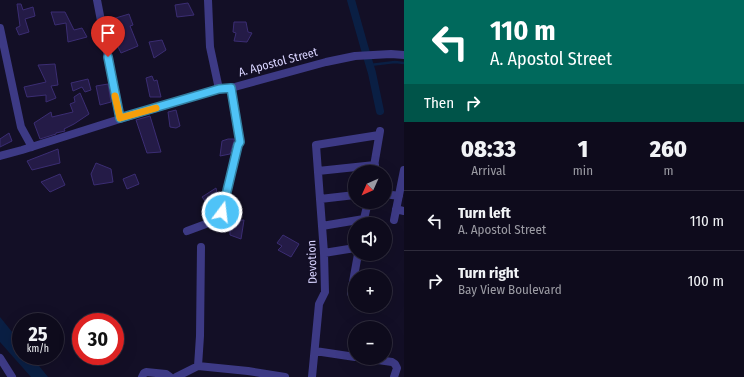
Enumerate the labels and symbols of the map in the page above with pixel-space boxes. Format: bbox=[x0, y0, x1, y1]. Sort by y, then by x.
pin bbox=[91, 16, 125, 57]
street label: A. Apostol Street bbox=[237, 45, 319, 79]
north arrow bbox=[348, 165, 392, 209]
position arrow bbox=[201, 191, 243, 233]
street label: Devotion bbox=[304, 240, 320, 284]
speed limit sign: 30 bbox=[72, 313, 124, 365]

